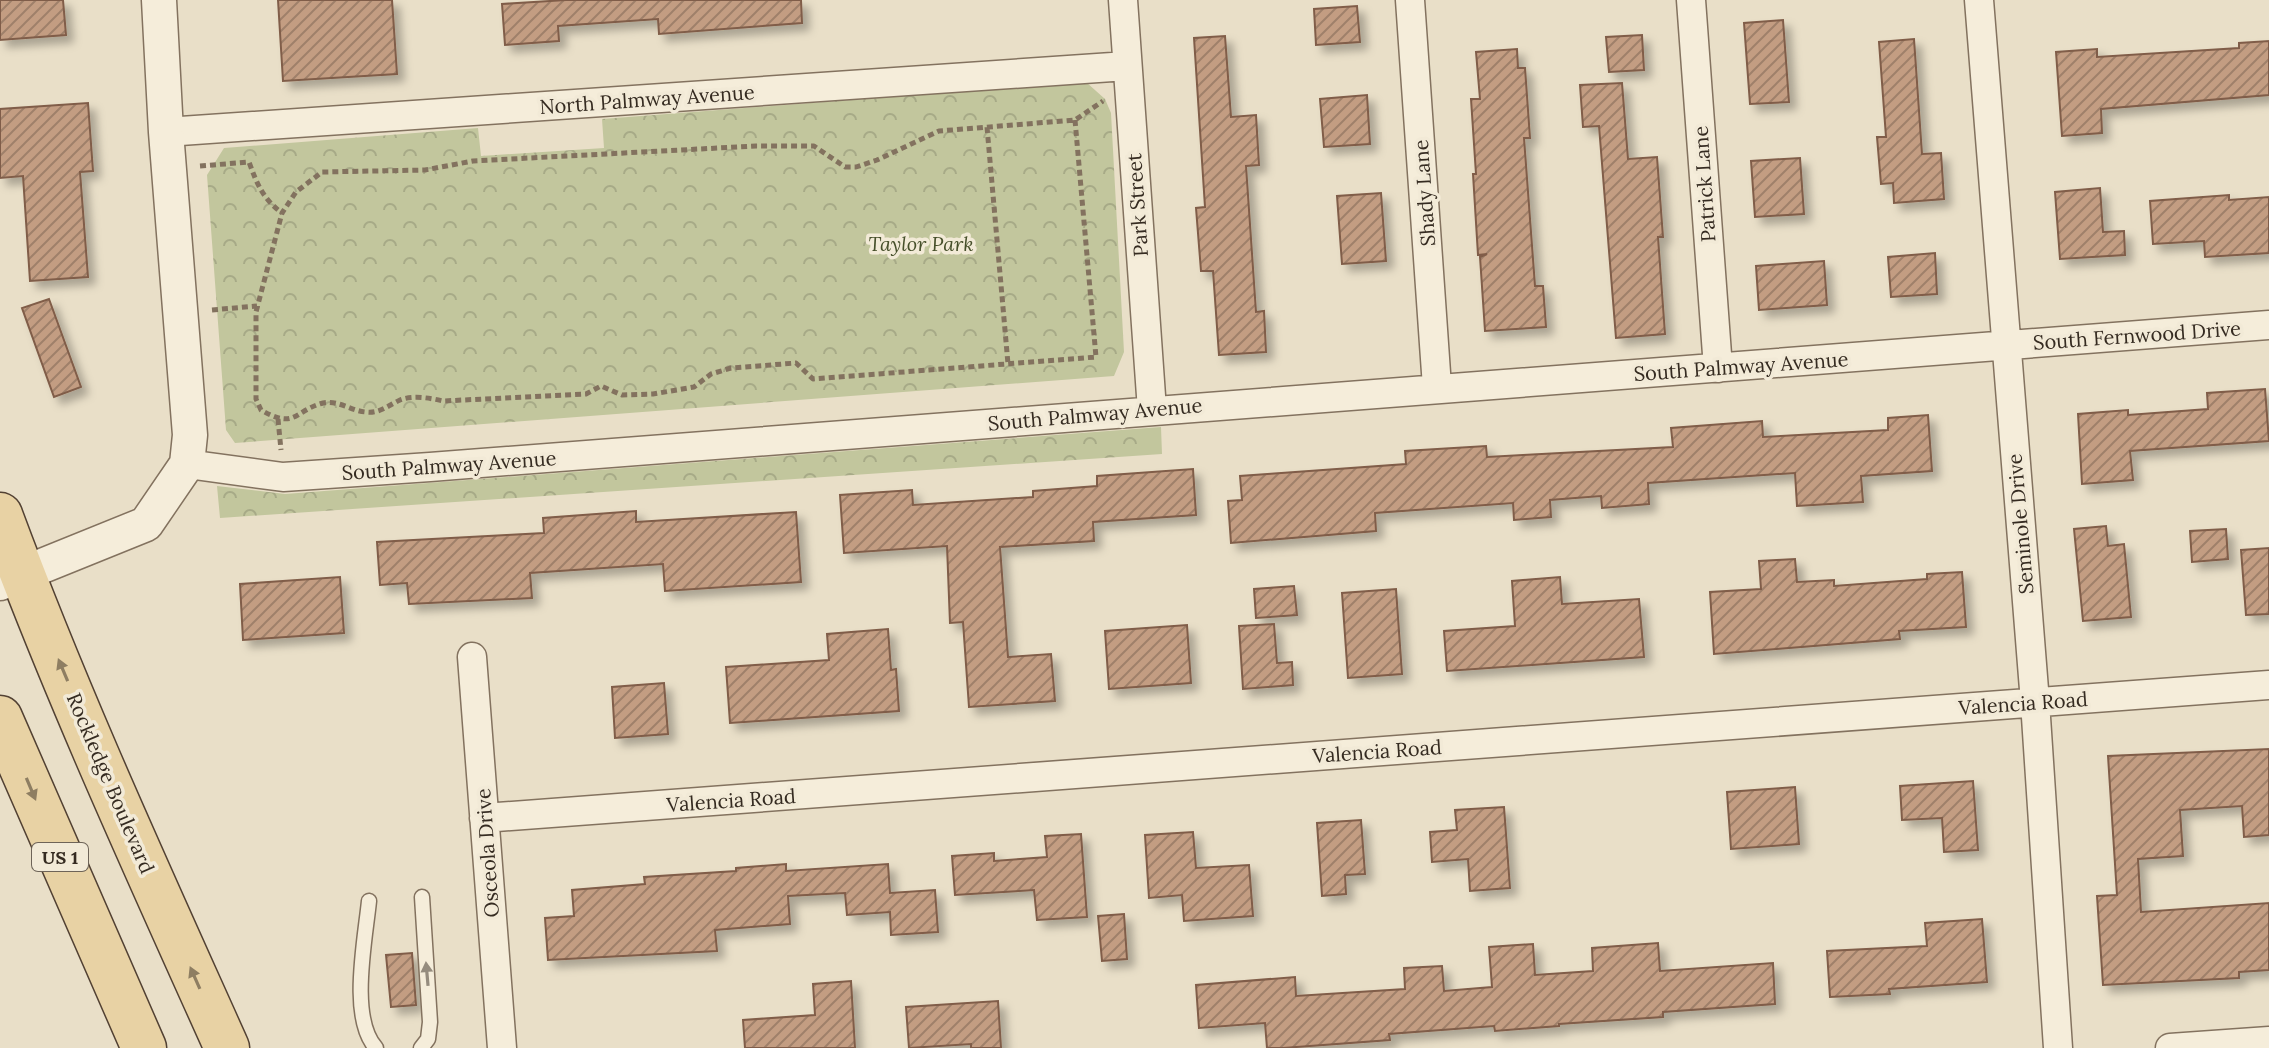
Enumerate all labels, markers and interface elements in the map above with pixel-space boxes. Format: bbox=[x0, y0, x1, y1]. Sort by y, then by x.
street label: North Palmway Avenue bbox=[539, 79, 756, 119]
street label: Patrick Lane bbox=[1687, 125, 1721, 243]
street label: Shady Lane bbox=[1408, 139, 1440, 247]
street label: Park Street bbox=[1121, 152, 1153, 258]
park label: Taylor Park bbox=[868, 231, 974, 256]
street label: South Fernwood Drive bbox=[2032, 315, 2242, 355]
street label: South Palmway Avenue bbox=[1633, 346, 1849, 386]
street label: South Palmway Avenue bbox=[987, 392, 1203, 436]
street label: South Palmway Avenue bbox=[341, 445, 557, 485]
street label: Seminole Drive bbox=[2001, 452, 2039, 595]
one-way arrow bbox=[56, 658, 69, 682]
street label: Valencia Road bbox=[1957, 686, 2089, 720]
street label: Rockledge Boulevard bbox=[62, 689, 160, 877]
street label: Valencia Road bbox=[1311, 734, 1443, 768]
one-way arrow bbox=[24, 777, 37, 801]
street label: Valencia Road bbox=[665, 783, 797, 817]
street label: Osceola Drive bbox=[470, 788, 504, 918]
road number: US 1 bbox=[32, 843, 88, 871]
one-way arrow bbox=[420, 961, 433, 986]
one-way arrow bbox=[188, 966, 202, 989]

